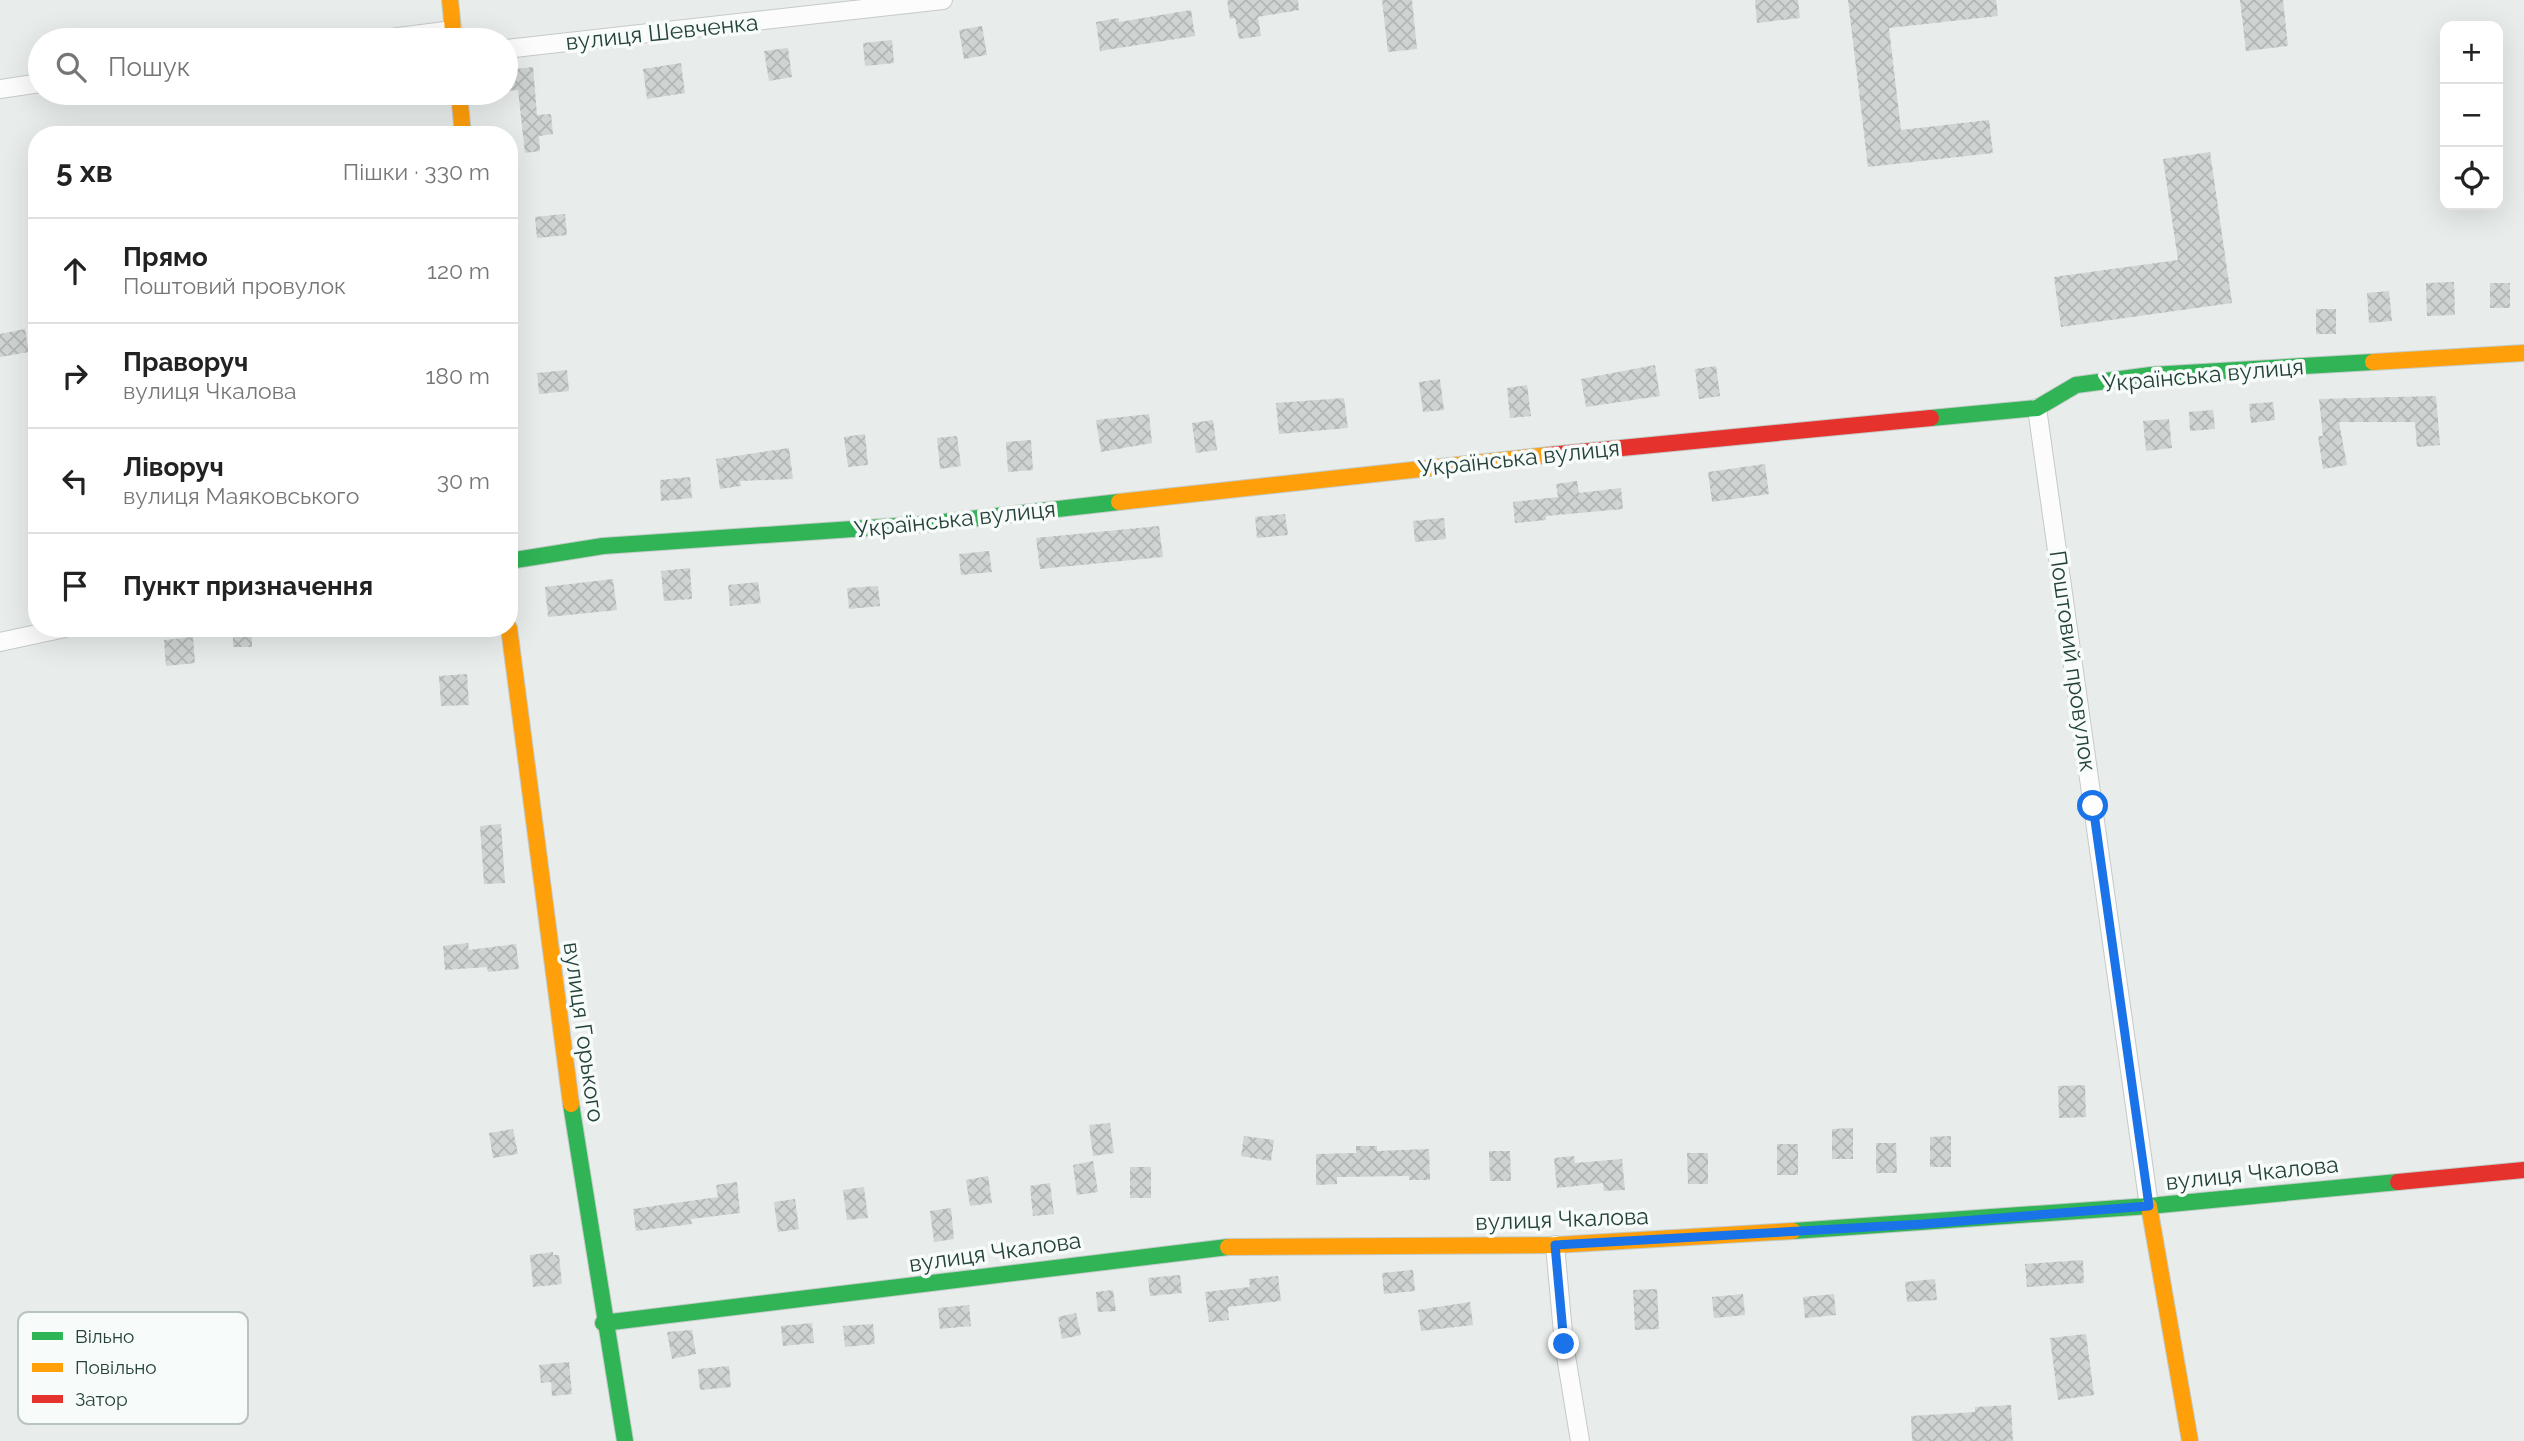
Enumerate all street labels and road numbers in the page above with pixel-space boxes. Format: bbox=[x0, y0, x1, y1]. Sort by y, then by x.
street label: вулиця Шевченка bbox=[564, 8, 760, 55]
street label: Українська вулиця bbox=[2101, 352, 2305, 397]
street label: Українська вулиця bbox=[1417, 434, 1621, 481]
street label: Українська вулиця bbox=[853, 495, 1057, 542]
street label: Поштовий провулок bbox=[2045, 549, 2102, 773]
street label: вулиця Горького bbox=[558, 940, 611, 1124]
street label: вулиця Чкалова bbox=[2164, 1150, 2340, 1195]
street label: вулиця Чкалова bbox=[1475, 1202, 1649, 1235]
street label: вулиця Чкалова bbox=[907, 1226, 1083, 1277]

